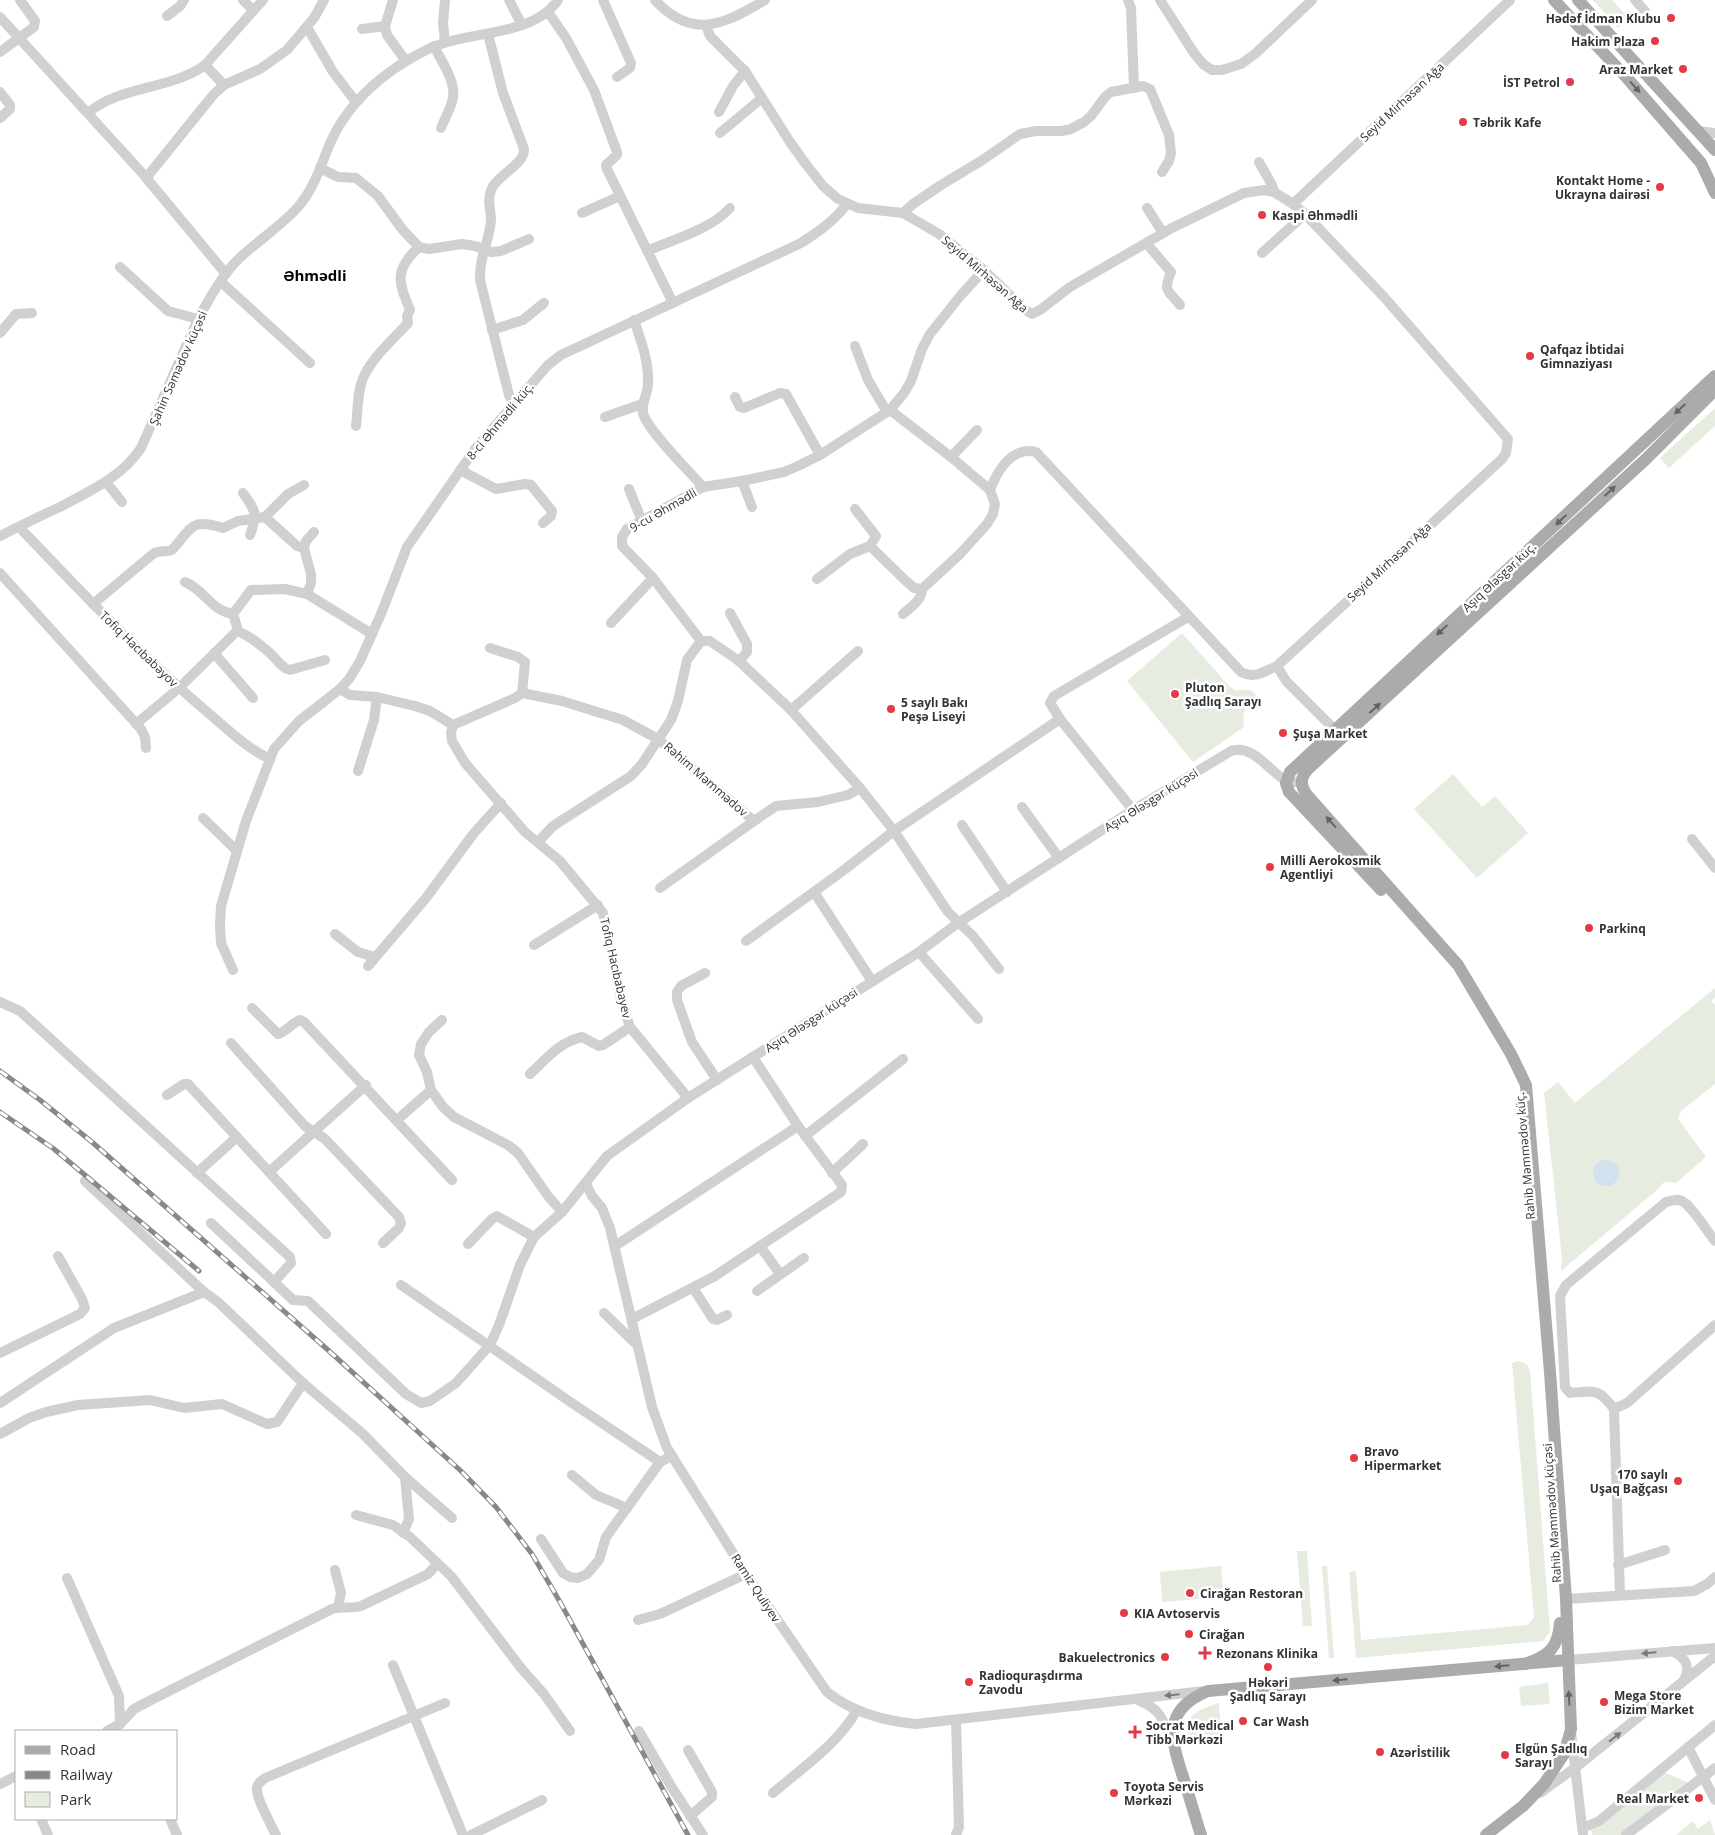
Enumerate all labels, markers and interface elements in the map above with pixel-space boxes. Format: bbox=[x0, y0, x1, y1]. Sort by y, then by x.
place label: Hədəf İdman Klubu bbox=[1546, 10, 1661, 27]
marker: Hədəf İdman Klubu bbox=[1665, 12, 1677, 24]
place label: Hakim Plaza bbox=[1571, 33, 1645, 50]
marker: Hakim Plaza bbox=[1649, 35, 1661, 47]
street label: Seyid Mirhəsən Ağa bbox=[1356, 58, 1448, 146]
place label: Araz Market bbox=[1599, 61, 1673, 78]
marker: Araz Market bbox=[1677, 63, 1689, 75]
place label: İST Petrol bbox=[1503, 74, 1560, 91]
marker: İST Petrol bbox=[1564, 76, 1576, 88]
one-way arrow bbox=[1629, 81, 1640, 94]
place label: Təbrik Kafe bbox=[1473, 114, 1541, 131]
marker: Təbrik Kafe bbox=[1457, 116, 1469, 128]
place label: Kontakt Home - Ukrayna dairəsi bbox=[1555, 172, 1650, 203]
marker: Kontakt Home - Ukrayna dairəsi bbox=[1654, 181, 1666, 193]
place label: Kaspi Əhmədli bbox=[1272, 207, 1358, 224]
marker: Kaspi Əhmədli bbox=[1256, 209, 1268, 221]
street label: Seyid Mirhəsən Ağa bbox=[938, 232, 1032, 316]
district label: Əhmədli bbox=[284, 265, 347, 285]
street label: Şahin Səmədov küçəsi bbox=[145, 308, 211, 428]
place label: Qafqaz İbtidai Gimnaziyası bbox=[1540, 341, 1624, 372]
marker: Qafqaz İbtidai Gimnaziyası bbox=[1524, 350, 1536, 362]
street label: 8-ci Əhmədli küç. bbox=[463, 379, 537, 463]
one-way arrow bbox=[1674, 403, 1686, 415]
street label: 9-cu Əhmədli bbox=[626, 484, 700, 536]
one-way arrow bbox=[1604, 485, 1616, 497]
one-way arrow bbox=[1555, 514, 1567, 526]
street label: Seyid Mirhəsən Ağa bbox=[1343, 518, 1435, 606]
street label: Aşıq Ələsgər küç. bbox=[1458, 538, 1540, 616]
street label: Tofiq Hacıbabəyov bbox=[96, 607, 182, 691]
one-way arrow bbox=[1436, 624, 1448, 636]
place label: Pluton Şadlıq Sarayı bbox=[1185, 679, 1262, 710]
marker: Pluton Şadlıq Sarayı bbox=[1169, 688, 1181, 700]
place label: 5 saylı Bakı Peşə Liseyi bbox=[901, 694, 968, 725]
one-way arrow bbox=[1368, 702, 1380, 714]
marker: 5 saylı Bakı Peşə Liseyi bbox=[885, 703, 897, 715]
place label: Şuşa Market bbox=[1293, 725, 1368, 742]
marker: Şuşa Market bbox=[1277, 727, 1289, 739]
street label: Rəhim Məmmədov bbox=[660, 738, 752, 820]
street label: Aşıq Ələsgər küçəsi bbox=[1101, 764, 1201, 836]
one-way arrow bbox=[1325, 816, 1337, 828]
place label: Milli Aerokosmik Agentliyi bbox=[1280, 852, 1382, 883]
marker: Milli Aerokosmik Agentliyi bbox=[1264, 861, 1276, 873]
street label: Tofiq Hacıbabayev bbox=[596, 916, 636, 1020]
place label: Parkinq bbox=[1599, 920, 1646, 937]
marker: Parkinq bbox=[1583, 922, 1595, 934]
street label: Aşıq Ələsgər küçəsi bbox=[761, 984, 861, 1056]
street label: Rahib Məmmədov küç. bbox=[1511, 1092, 1539, 1220]
place label: Bravo Hipermarket bbox=[1364, 1443, 1441, 1474]
street label: Rahib Məmmədov küçəsi bbox=[1539, 1443, 1565, 1583]
marker: Bravo Hipermarket bbox=[1348, 1452, 1360, 1464]
place label: 170 saylı Uşaq Bağçası bbox=[1590, 1466, 1668, 1497]
marker: 170 saylı Uşaq Bağçası bbox=[1672, 1475, 1684, 1487]
street label: Ramiz Quliyev bbox=[728, 1550, 784, 1626]
place label: Cirağan Restoran bbox=[1200, 1585, 1303, 1602]
marker: Cirağan Restoran bbox=[1184, 1587, 1196, 1599]
place label: KIA Avtoservis bbox=[1134, 1605, 1220, 1622]
marker: KIA Avtoservis bbox=[1118, 1607, 1130, 1619]
place label: Cirağan bbox=[1199, 1626, 1245, 1643]
marker: Cirağan bbox=[1183, 1628, 1195, 1640]
place label: Rezonans Klinika bbox=[1216, 1645, 1318, 1662]
marker: Rezonans Klinika bbox=[1198, 1646, 1212, 1660]
place label: Bakuelectronics bbox=[1059, 1649, 1155, 1666]
one-way arrow bbox=[1641, 1649, 1657, 1657]
marker: Bakuelectronics bbox=[1159, 1651, 1171, 1663]
marker: Həkəri Şadlıq Sarayı bbox=[1262, 1661, 1274, 1673]
one-way arrow bbox=[1493, 1662, 1509, 1670]
place label: Radioquraşdırma Zavodu bbox=[979, 1667, 1083, 1698]
place label: Həkəri Şadlıq Sarayı bbox=[1230, 1674, 1306, 1705]
marker: Radioquraşdırma Zavodu bbox=[963, 1676, 975, 1688]
one-way arrow bbox=[1331, 1676, 1347, 1684]
place label: Mega Store Bizim Market bbox=[1614, 1687, 1694, 1718]
one-way arrow bbox=[1564, 1689, 1572, 1705]
one-way arrow bbox=[1164, 1691, 1180, 1699]
marker: Mega Store Bizim Market bbox=[1598, 1696, 1610, 1708]
place label: Car Wash bbox=[1253, 1713, 1309, 1730]
marker: Car Wash bbox=[1237, 1715, 1249, 1727]
place label: Socrat Medical Tibb Mərkəzi bbox=[1146, 1717, 1234, 1748]
marker: Socrat Medical Tibb Mərkəzi bbox=[1128, 1725, 1142, 1739]
legend bbox=[15, 1730, 178, 1820]
one-way arrow bbox=[1608, 1732, 1622, 1742]
text: Road bbox=[60, 1739, 96, 1759]
place label: Elgün Şadlıq Sarayı bbox=[1515, 1740, 1587, 1771]
place label: Azərİstilik bbox=[1390, 1744, 1451, 1761]
marker: Azərİstilik bbox=[1374, 1746, 1386, 1758]
marker: Elgün Şadlıq Sarayı bbox=[1499, 1749, 1511, 1761]
text: Railway bbox=[60, 1764, 113, 1784]
place label: Toyota Servis Mərkəzi bbox=[1124, 1778, 1204, 1809]
marker: Toyota Servis Mərkəzi bbox=[1108, 1787, 1120, 1799]
text: Park bbox=[60, 1789, 91, 1809]
place label: Real Market bbox=[1616, 1790, 1689, 1807]
marker: Real Market bbox=[1693, 1792, 1705, 1804]

